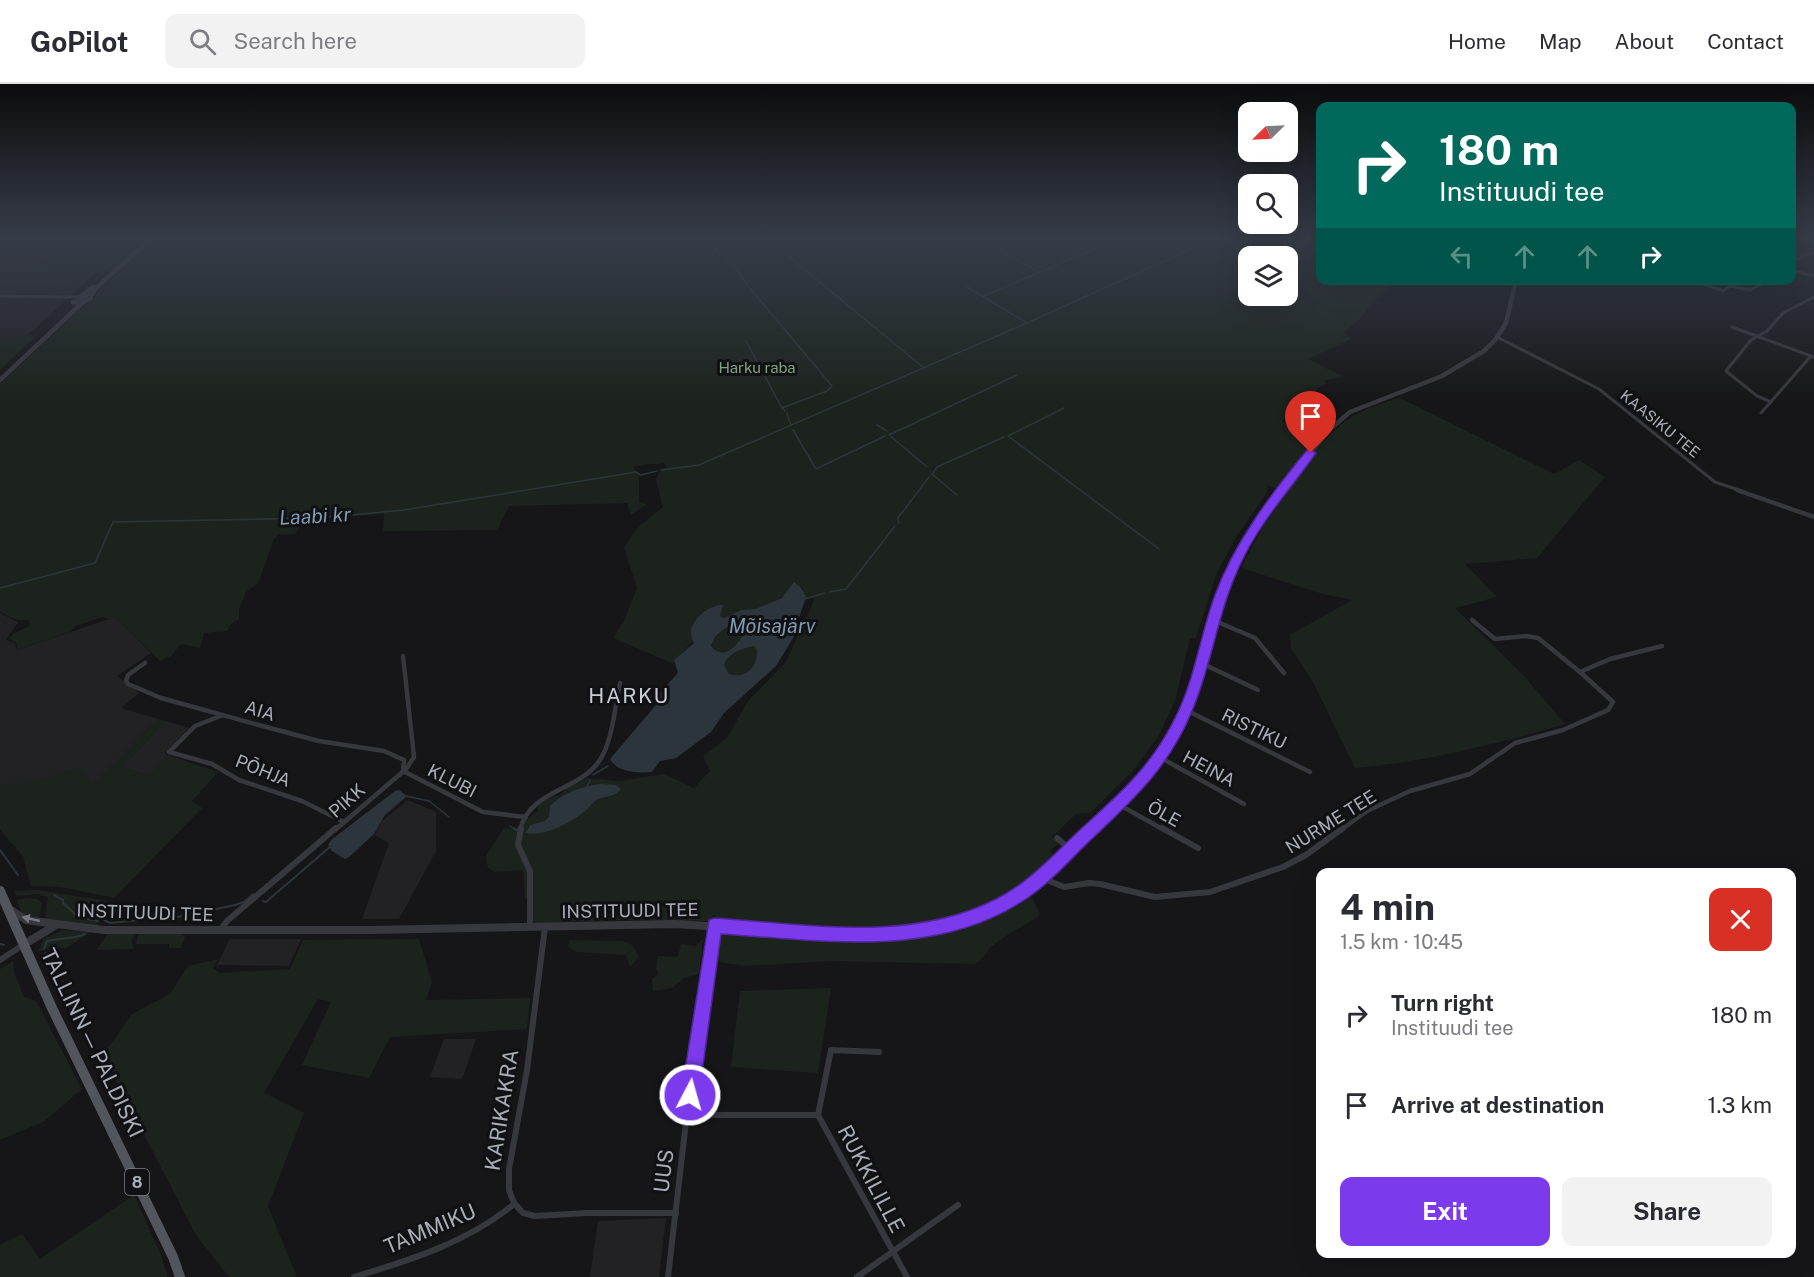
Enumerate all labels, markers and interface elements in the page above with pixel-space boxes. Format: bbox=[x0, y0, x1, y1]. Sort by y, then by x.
search box bbox=[165, 14, 585, 68]
text: GoPilot bbox=[30, 25, 129, 58]
icon: search bbox=[186, 25, 219, 58]
text: Search here bbox=[234, 28, 357, 54]
text: Home bbox=[1448, 29, 1506, 54]
text: Map bbox=[1539, 29, 1582, 54]
text: About bbox=[1615, 29, 1674, 54]
text: Contact bbox=[1707, 29, 1784, 54]
north arrow bbox=[1238, 102, 1298, 162]
map controls bbox=[1238, 102, 1298, 306]
text: 180 m bbox=[1439, 125, 1559, 174]
icon: right bbox=[1340, 126, 1418, 204]
button: search bbox=[1238, 174, 1298, 234]
text: Instituudi tee bbox=[1439, 175, 1605, 207]
icon: left bbox=[1445, 240, 1478, 273]
icon: ahead bbox=[1508, 240, 1541, 273]
icon: ahead bbox=[1571, 240, 1604, 273]
icon: right bbox=[1634, 240, 1667, 273]
button: layers bbox=[1238, 246, 1298, 306]
park label: Harku raba bbox=[718, 359, 796, 376]
street label: KAASIKU TEE bbox=[1617, 386, 1704, 461]
pin bbox=[1285, 391, 1336, 453]
icon: arrive bbox=[1294, 400, 1327, 433]
water label: Laabi kr bbox=[279, 502, 352, 530]
water label: Mõisajärv bbox=[729, 614, 816, 638]
district label: HARKU bbox=[588, 683, 670, 708]
street label: AIA bbox=[242, 696, 278, 725]
street label: RISTIKU bbox=[1218, 704, 1290, 753]
street label: HEINA bbox=[1179, 746, 1239, 791]
street label: PÕHJA bbox=[233, 749, 294, 791]
street label: KLUBI bbox=[424, 759, 480, 802]
street label: PIKK bbox=[324, 779, 369, 822]
street label: NURME TEE bbox=[1282, 785, 1380, 858]
street label: ÕLE bbox=[1144, 795, 1185, 831]
text: 4 min bbox=[1340, 886, 1435, 928]
button: close bbox=[1709, 888, 1772, 951]
street label: INSTITUUDI TEE bbox=[561, 899, 699, 922]
street label: INSTITUUDI TEE bbox=[76, 900, 214, 925]
one-way arrow bbox=[22, 914, 40, 924]
text: 1.5 km · 10:45 bbox=[1340, 930, 1463, 954]
street label: TALLINN — PALDISKI bbox=[36, 944, 149, 1141]
text: Turn right bbox=[1391, 990, 1494, 1016]
icon: right bbox=[1340, 999, 1373, 1032]
text: 180 m bbox=[1711, 1002, 1772, 1028]
text: Instituudi tee bbox=[1391, 1016, 1514, 1040]
street label: KARIKAKRA bbox=[480, 1047, 523, 1172]
position arrow bbox=[658, 1063, 722, 1127]
icon: arrive bbox=[1340, 1089, 1373, 1122]
text: Arrive at destination bbox=[1391, 1092, 1604, 1118]
text: 1.3 km bbox=[1708, 1092, 1772, 1118]
street label: RUKKILILLE bbox=[833, 1121, 910, 1237]
street label: UUS bbox=[648, 1148, 679, 1194]
road number: 8 bbox=[125, 1169, 149, 1195]
button: Exit bbox=[1340, 1177, 1550, 1246]
button: Share bbox=[1562, 1177, 1772, 1246]
street label: TAMMIKU bbox=[380, 1198, 479, 1259]

